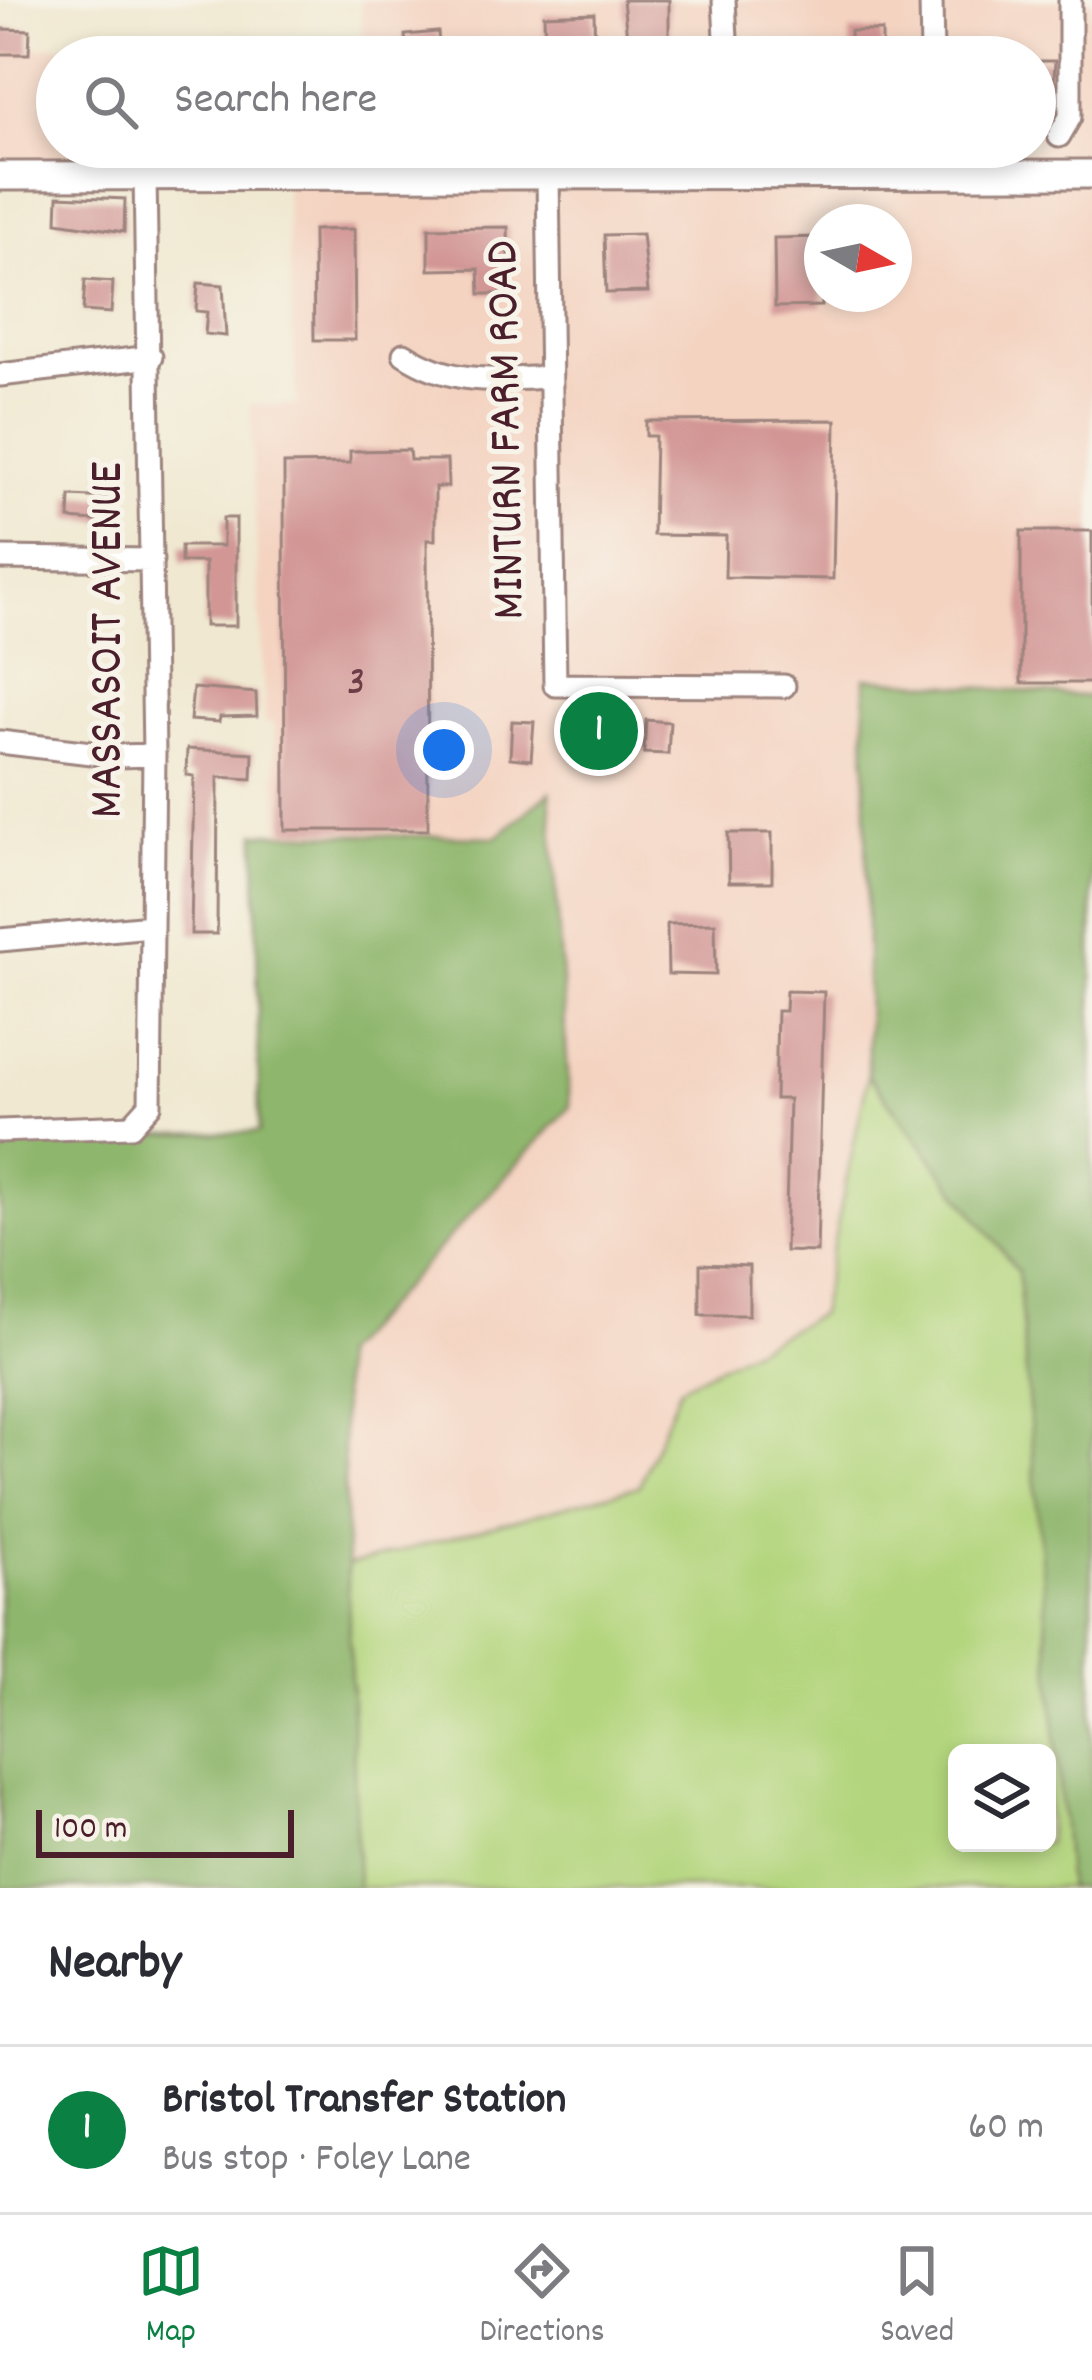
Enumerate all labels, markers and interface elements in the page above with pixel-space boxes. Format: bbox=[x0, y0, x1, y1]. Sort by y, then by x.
search box bbox=[36, 36, 1056, 168]
icon: search bbox=[78, 69, 144, 135]
text: Search here bbox=[174, 70, 377, 134]
north arrow bbox=[804, 204, 912, 312]
street label: MINTURN FARM ROAD bbox=[471, 240, 547, 620]
street label: MASSASOIT AVENUE bbox=[76, 462, 145, 818]
house number: 3 bbox=[347, 655, 365, 715]
pin: 1 bbox=[560, 686, 638, 776]
your location bbox=[414, 720, 474, 780]
map controls bbox=[948, 1744, 1056, 1852]
button: layers bbox=[948, 1744, 1056, 1852]
scale bar bbox=[36, 1804, 294, 1857]
text: 100 m bbox=[54, 1807, 127, 1854]
text: Nearby bbox=[48, 1930, 181, 2002]
text: Bristol Transfer Station bbox=[162, 2070, 566, 2134]
text: 1 bbox=[83, 2102, 91, 2157]
text: 60 m bbox=[968, 2102, 1044, 2157]
text: Bus stop · Foley Lane bbox=[162, 2134, 471, 2189]
tab: Map bbox=[138, 2238, 204, 2357]
tab: Directions bbox=[480, 2238, 605, 2357]
tab: Saved bbox=[880, 2238, 954, 2357]

